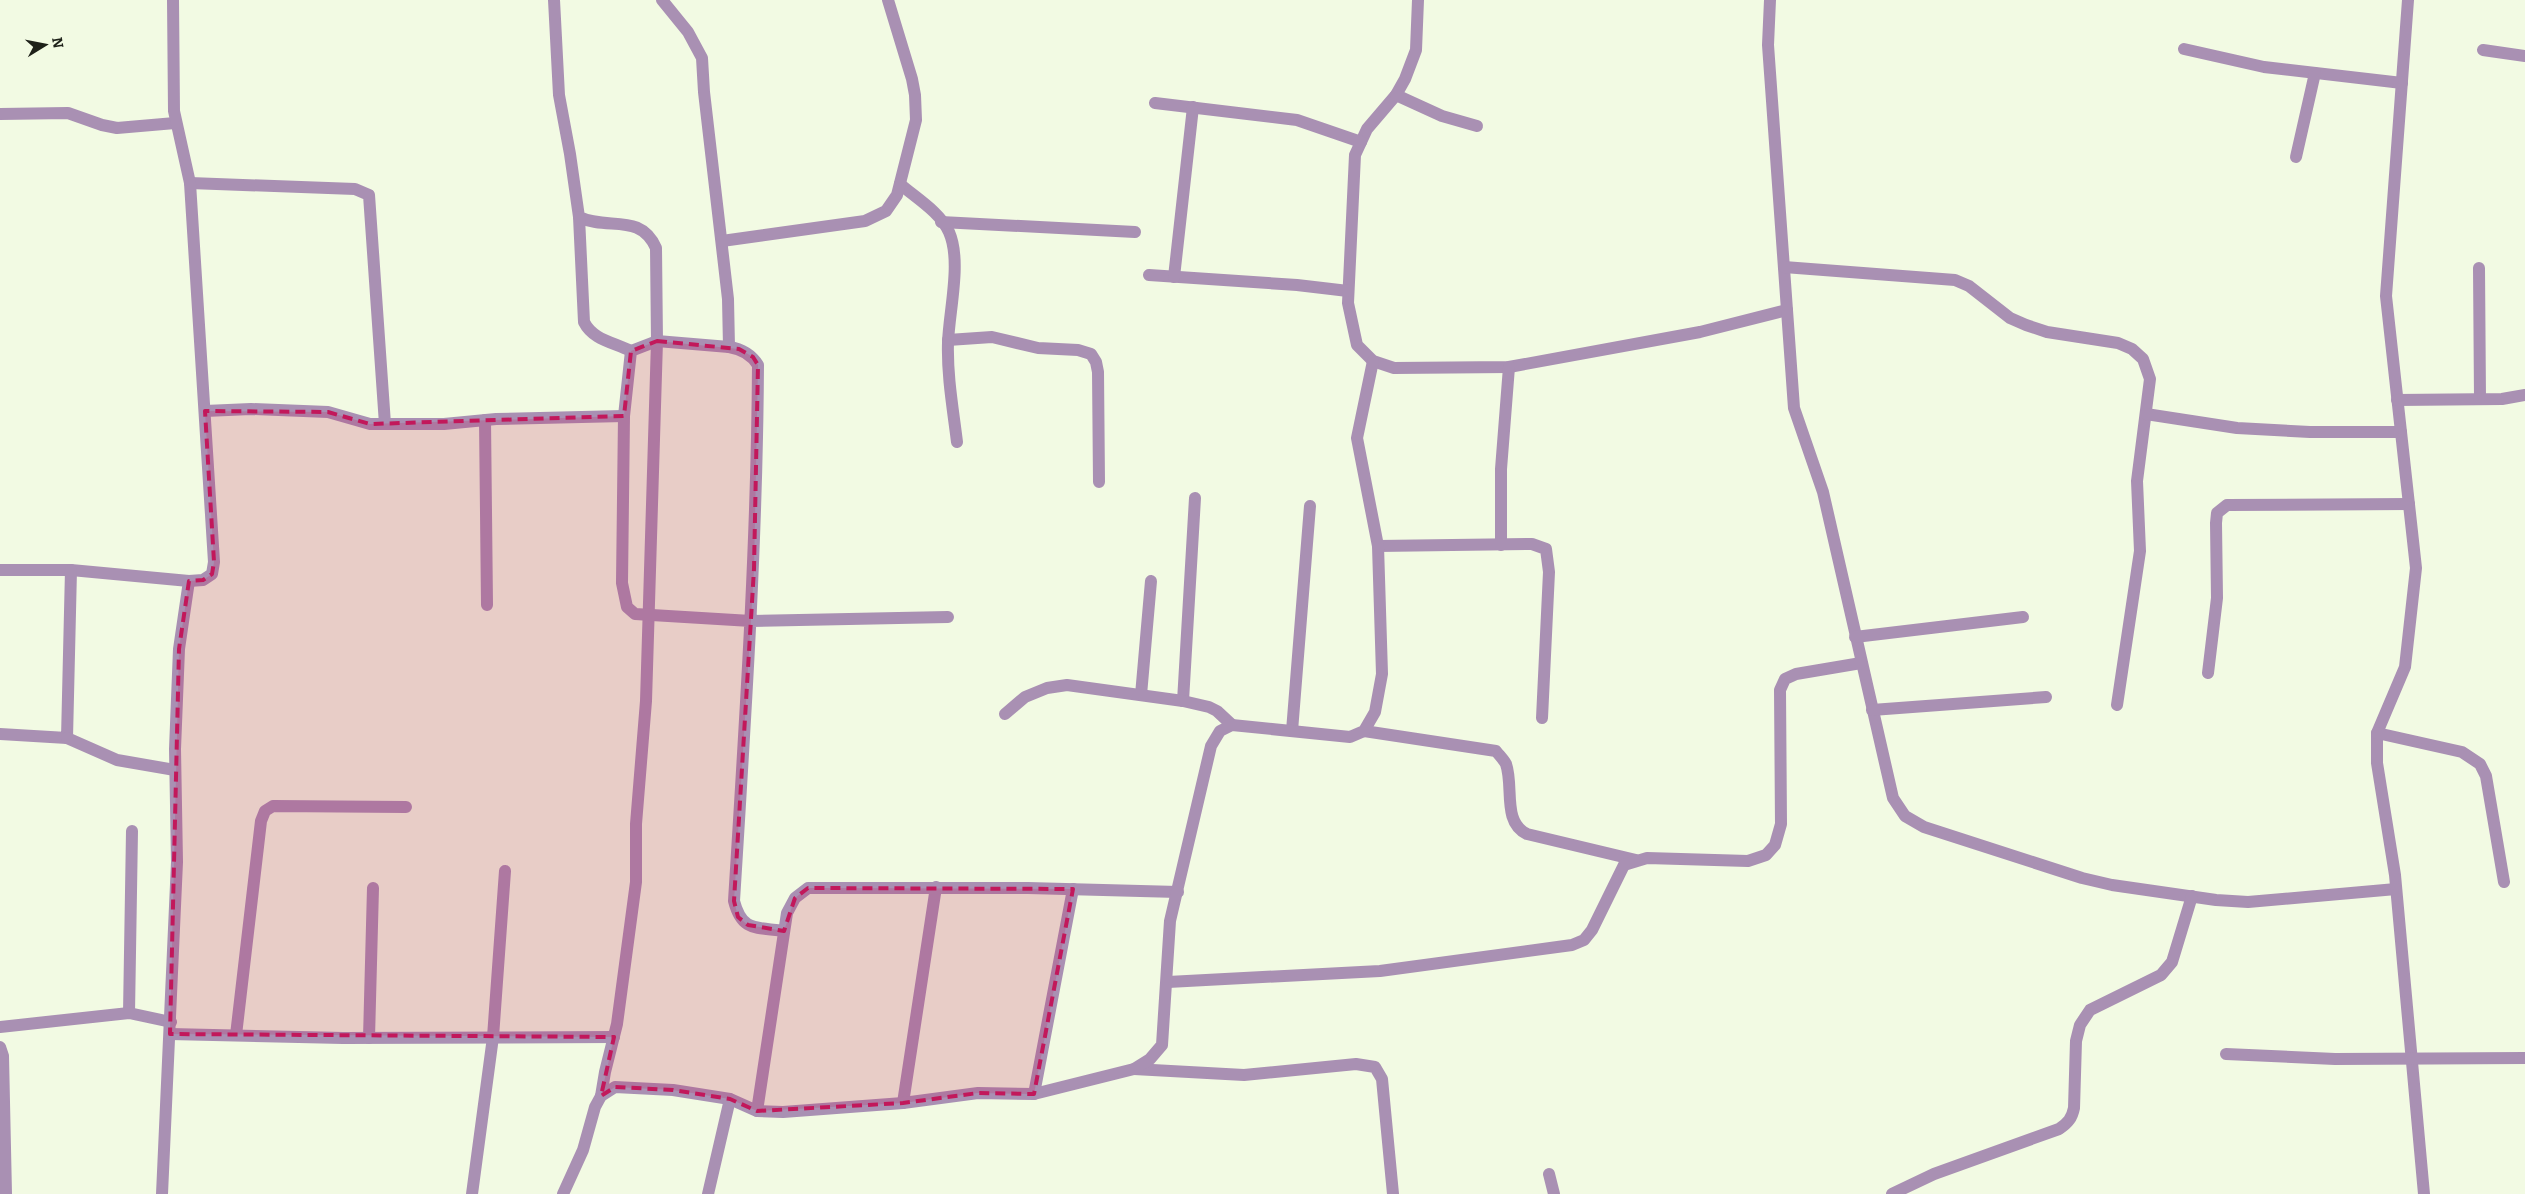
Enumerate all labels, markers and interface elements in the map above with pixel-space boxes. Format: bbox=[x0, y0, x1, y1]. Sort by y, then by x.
north arrow bbox=[20, 20, 70, 70]
text: N bbox=[48, 36, 67, 50]

